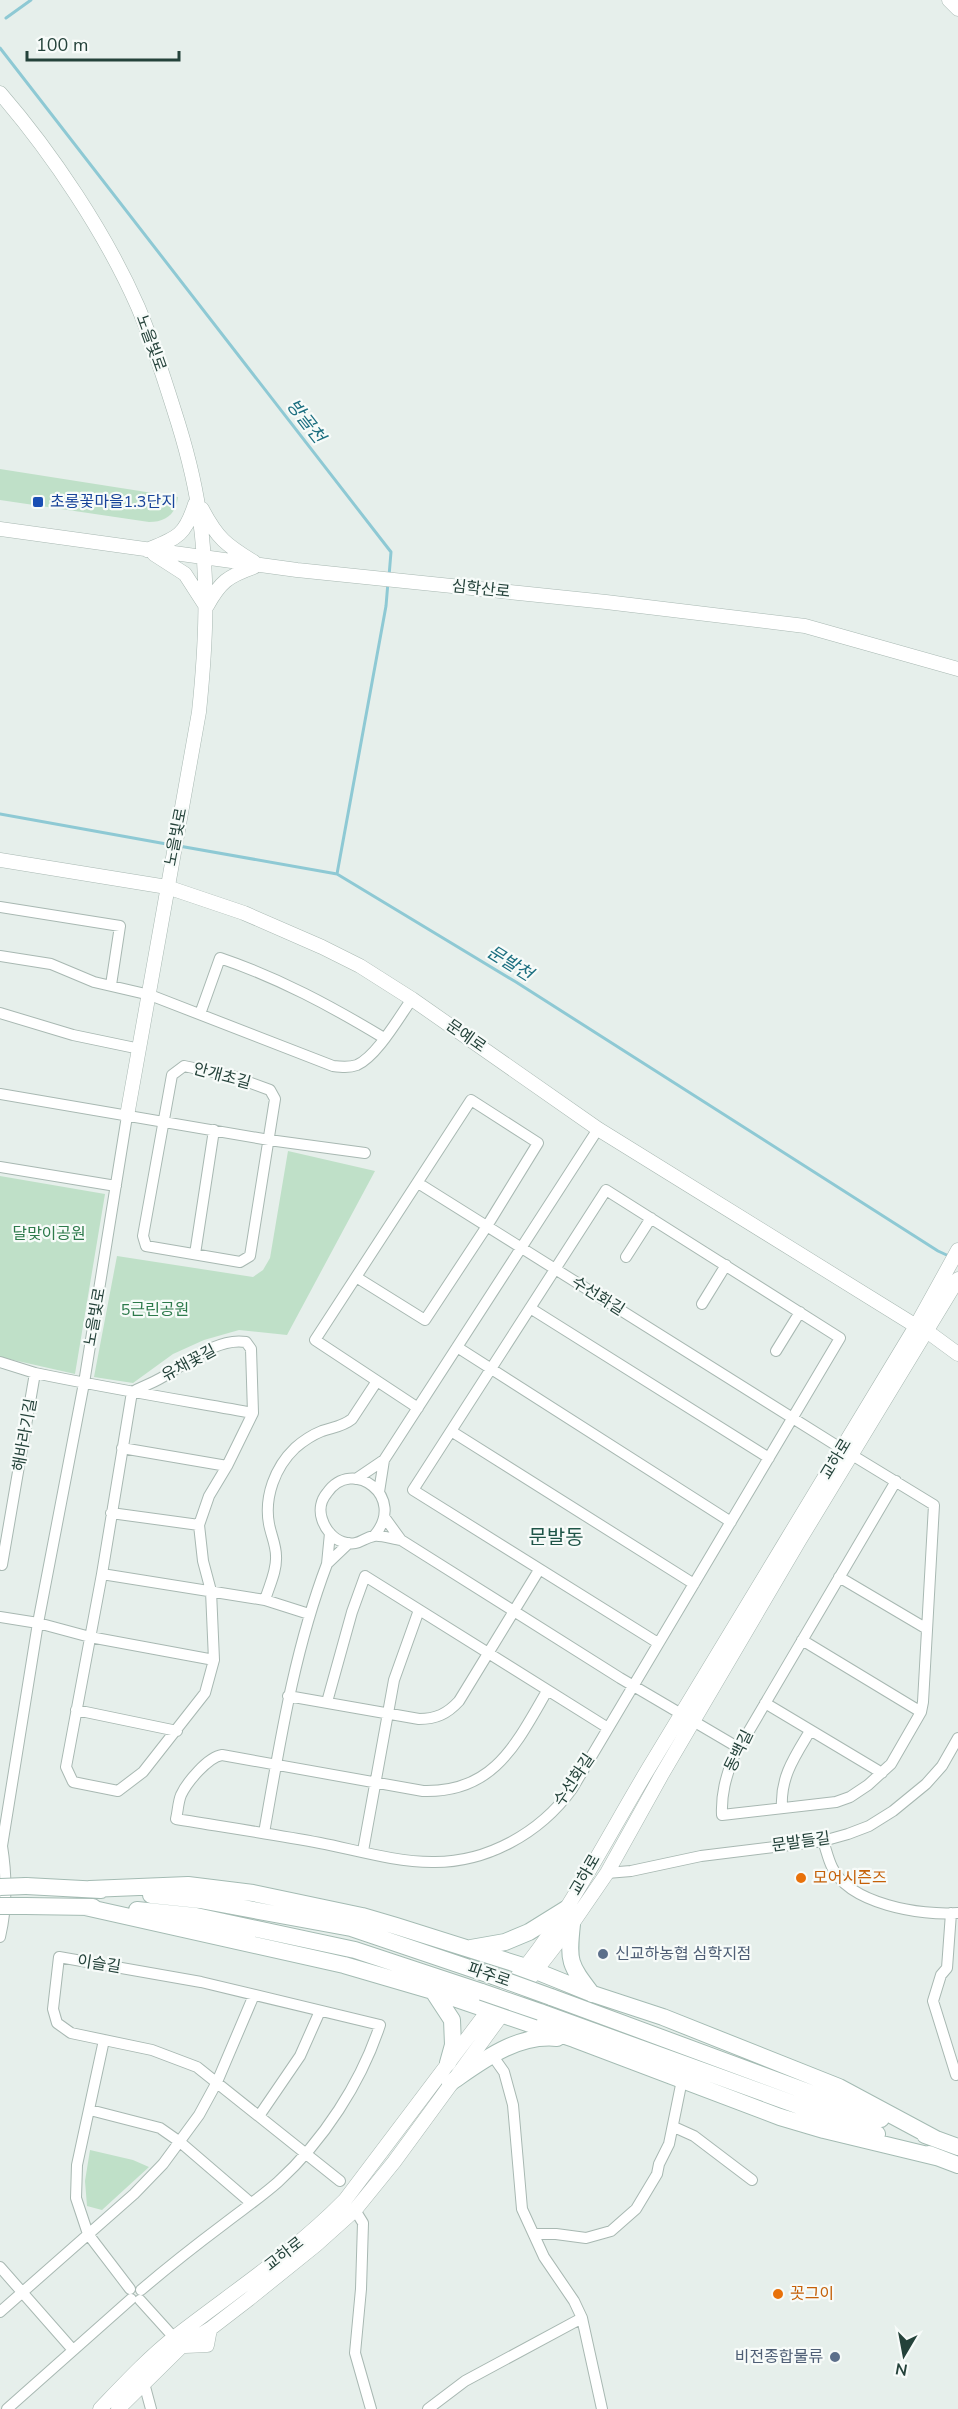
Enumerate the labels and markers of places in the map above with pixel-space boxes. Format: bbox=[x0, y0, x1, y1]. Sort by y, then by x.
place label: 초롱꽃마을1.3단지 bbox=[50, 491, 176, 513]
marker: 초롱꽃마을1.3단지 bbox=[31, 495, 45, 509]
place label: 모어시즌즈 bbox=[813, 1867, 887, 1889]
marker: 모어시즌즈 bbox=[794, 1871, 808, 1885]
place label: 신교하농협 심학지점 bbox=[615, 1943, 752, 1965]
marker: 신교하농협 심학지점 bbox=[596, 1947, 610, 1961]
place label: 꼿그이 bbox=[790, 2283, 834, 2305]
marker: 꼿그이 bbox=[771, 2287, 785, 2301]
place label: 비전종합물류 bbox=[735, 2346, 823, 2368]
marker: 비전종합물류 bbox=[828, 2350, 842, 2364]

